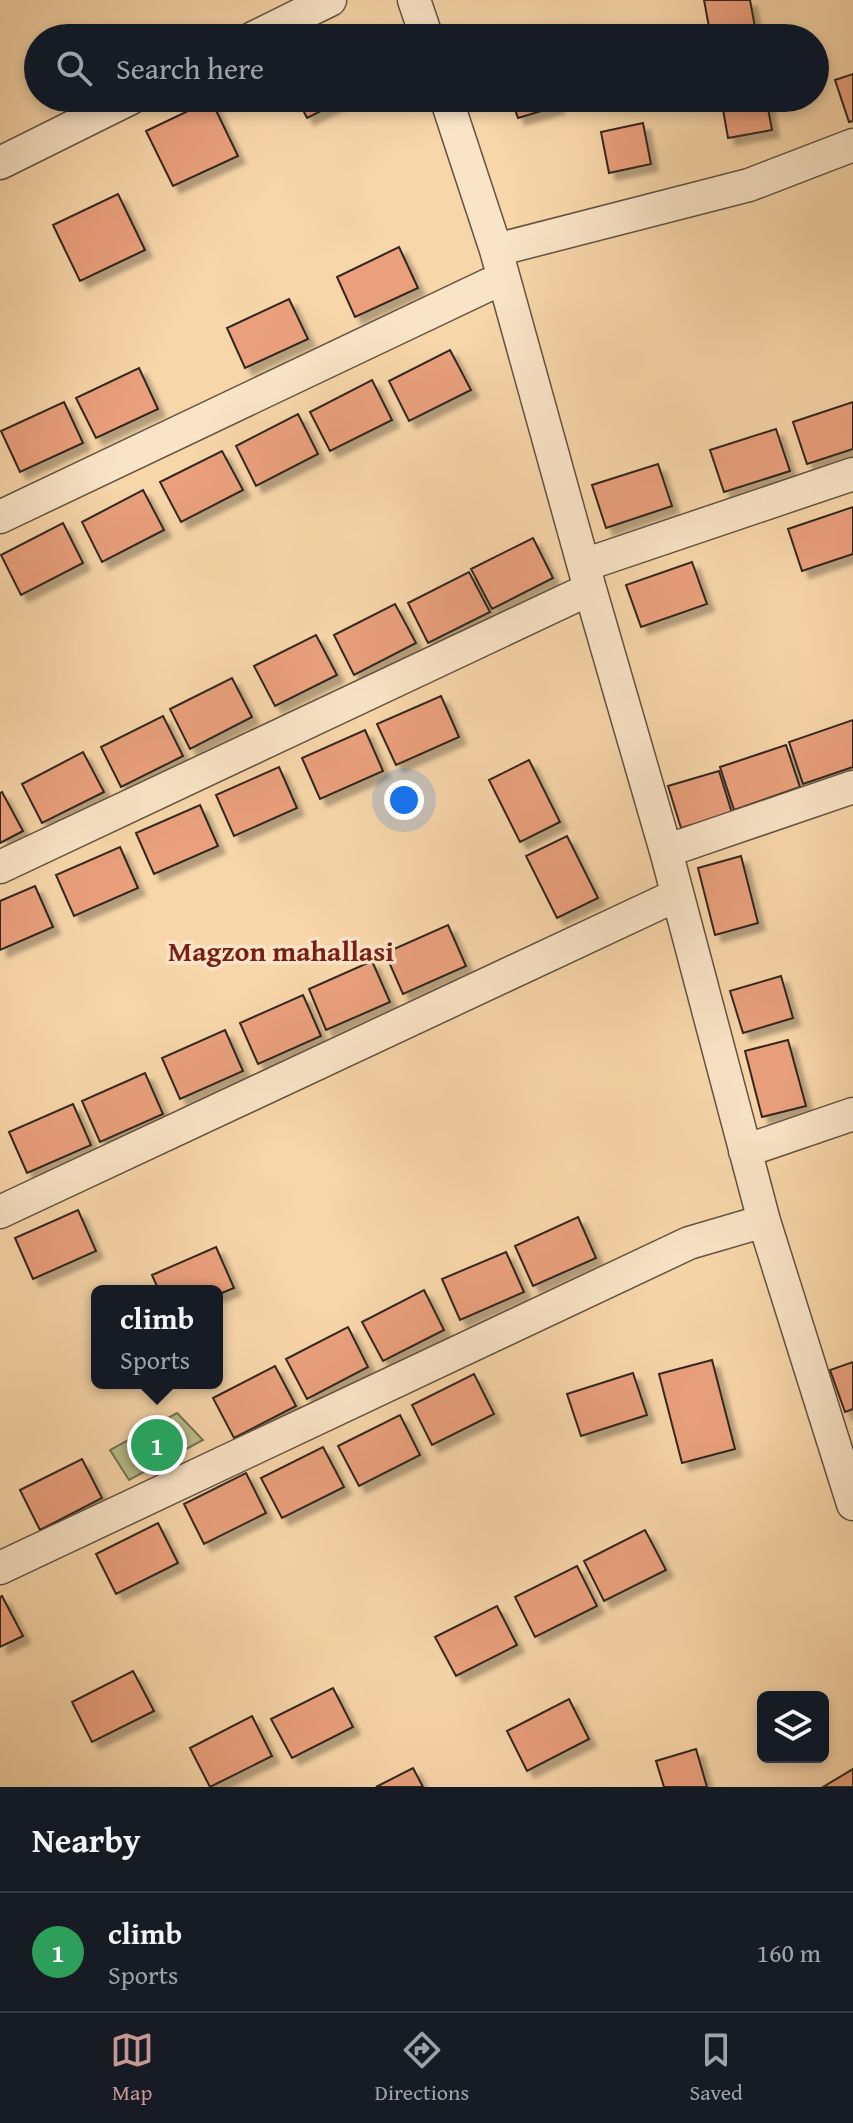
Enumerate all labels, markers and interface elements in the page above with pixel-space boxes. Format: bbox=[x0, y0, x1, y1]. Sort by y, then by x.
search box bbox=[24, 24, 829, 112]
icon: search bbox=[52, 46, 96, 90]
text: Search here bbox=[116, 46, 264, 90]
your location bbox=[384, 780, 424, 820]
district label: Magzon mahallasi bbox=[168, 930, 394, 971]
popup bbox=[91, 1285, 223, 1389]
text: climb bbox=[120, 1296, 194, 1340]
text: Sports bbox=[120, 1340, 190, 1379]
pin: 1 bbox=[131, 1415, 183, 1475]
map controls bbox=[757, 1691, 829, 1763]
button: layers bbox=[757, 1691, 829, 1763]
text: Nearby bbox=[32, 1815, 141, 1864]
text: climb bbox=[108, 1911, 182, 1955]
text: 1 bbox=[51, 1933, 65, 1972]
text: 160 m bbox=[756, 1933, 821, 1972]
text: Sports bbox=[108, 1955, 178, 1994]
tab: Map bbox=[110, 2028, 154, 2108]
tab: Directions bbox=[375, 2028, 469, 2108]
tab: Saved bbox=[690, 2028, 743, 2108]

